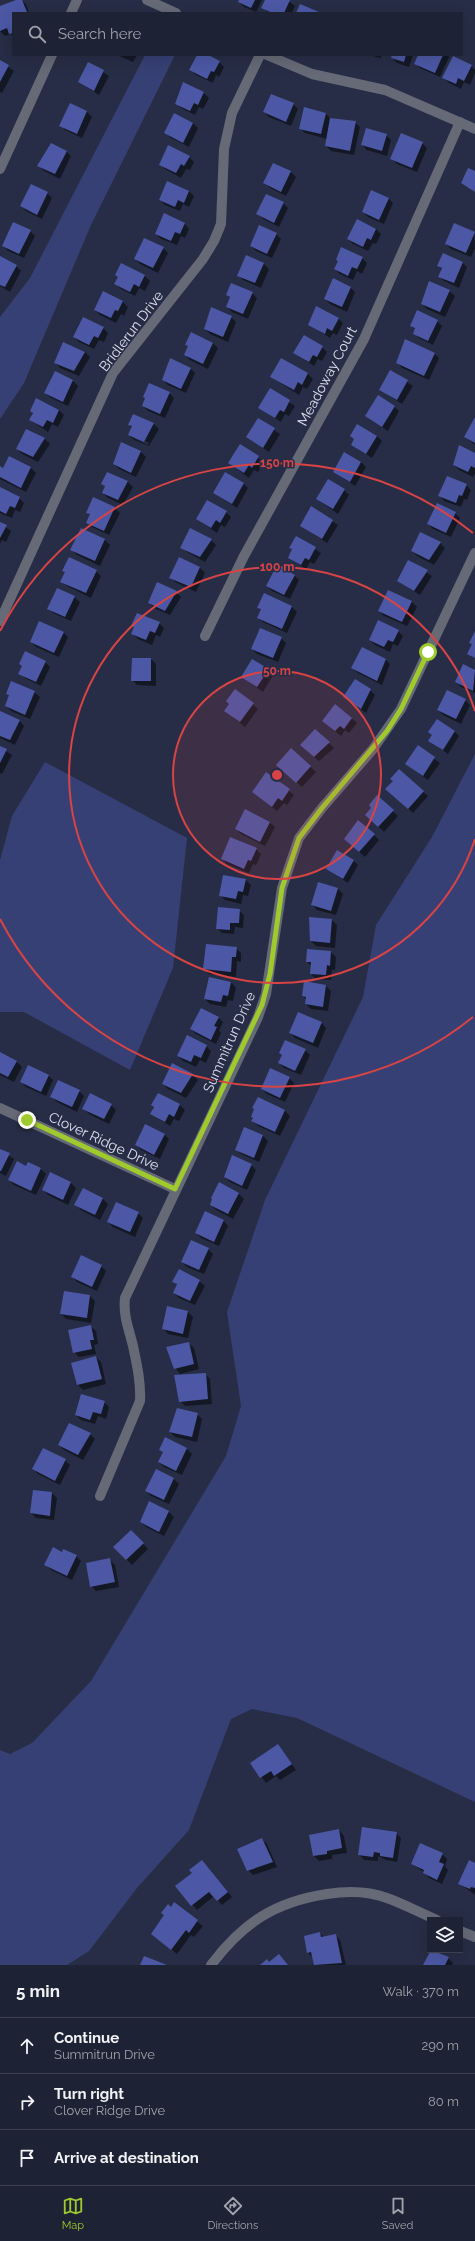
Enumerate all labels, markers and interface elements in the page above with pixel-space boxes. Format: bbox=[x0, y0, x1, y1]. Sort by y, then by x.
search box bbox=[12, 12, 463, 56]
icon: search bbox=[26, 23, 48, 45]
text: Search here bbox=[58, 25, 141, 43]
street label: Bridlerun Drive bbox=[96, 288, 166, 374]
street label: Meadoway Court bbox=[294, 323, 360, 428]
text: 150 m bbox=[260, 456, 294, 470]
text: 100 m bbox=[260, 560, 294, 574]
route start bbox=[419, 643, 437, 661]
text: 50 m bbox=[263, 664, 291, 678]
centre of rings bbox=[270, 768, 284, 782]
street label: Summitrun Drive bbox=[200, 989, 258, 1095]
street label: Clover Ridge Drive bbox=[46, 1108, 162, 1174]
route end bbox=[18, 1111, 36, 1129]
map controls bbox=[427, 1917, 463, 1953]
button: layers bbox=[427, 1917, 463, 1953]
text: 5 min bbox=[16, 1981, 60, 2001]
text: Walk · 370 m bbox=[382, 1984, 459, 1999]
text: Continue bbox=[54, 2029, 119, 2047]
icon: ahead bbox=[16, 2035, 38, 2057]
text: 290 m bbox=[421, 2038, 459, 2053]
text: Summitrun Drive bbox=[54, 2047, 155, 2062]
text: Turn right bbox=[54, 2085, 124, 2103]
icon: right bbox=[16, 2091, 38, 2113]
text: 80 m bbox=[428, 2094, 459, 2109]
text: Clover Ridge Drive bbox=[54, 2103, 165, 2118]
icon: arrive bbox=[16, 2147, 38, 2169]
text: Arrive at destination bbox=[54, 2149, 199, 2167]
tab: Map bbox=[62, 2195, 84, 2232]
tab: Directions bbox=[208, 2195, 258, 2232]
tab: Saved bbox=[382, 2195, 413, 2232]

